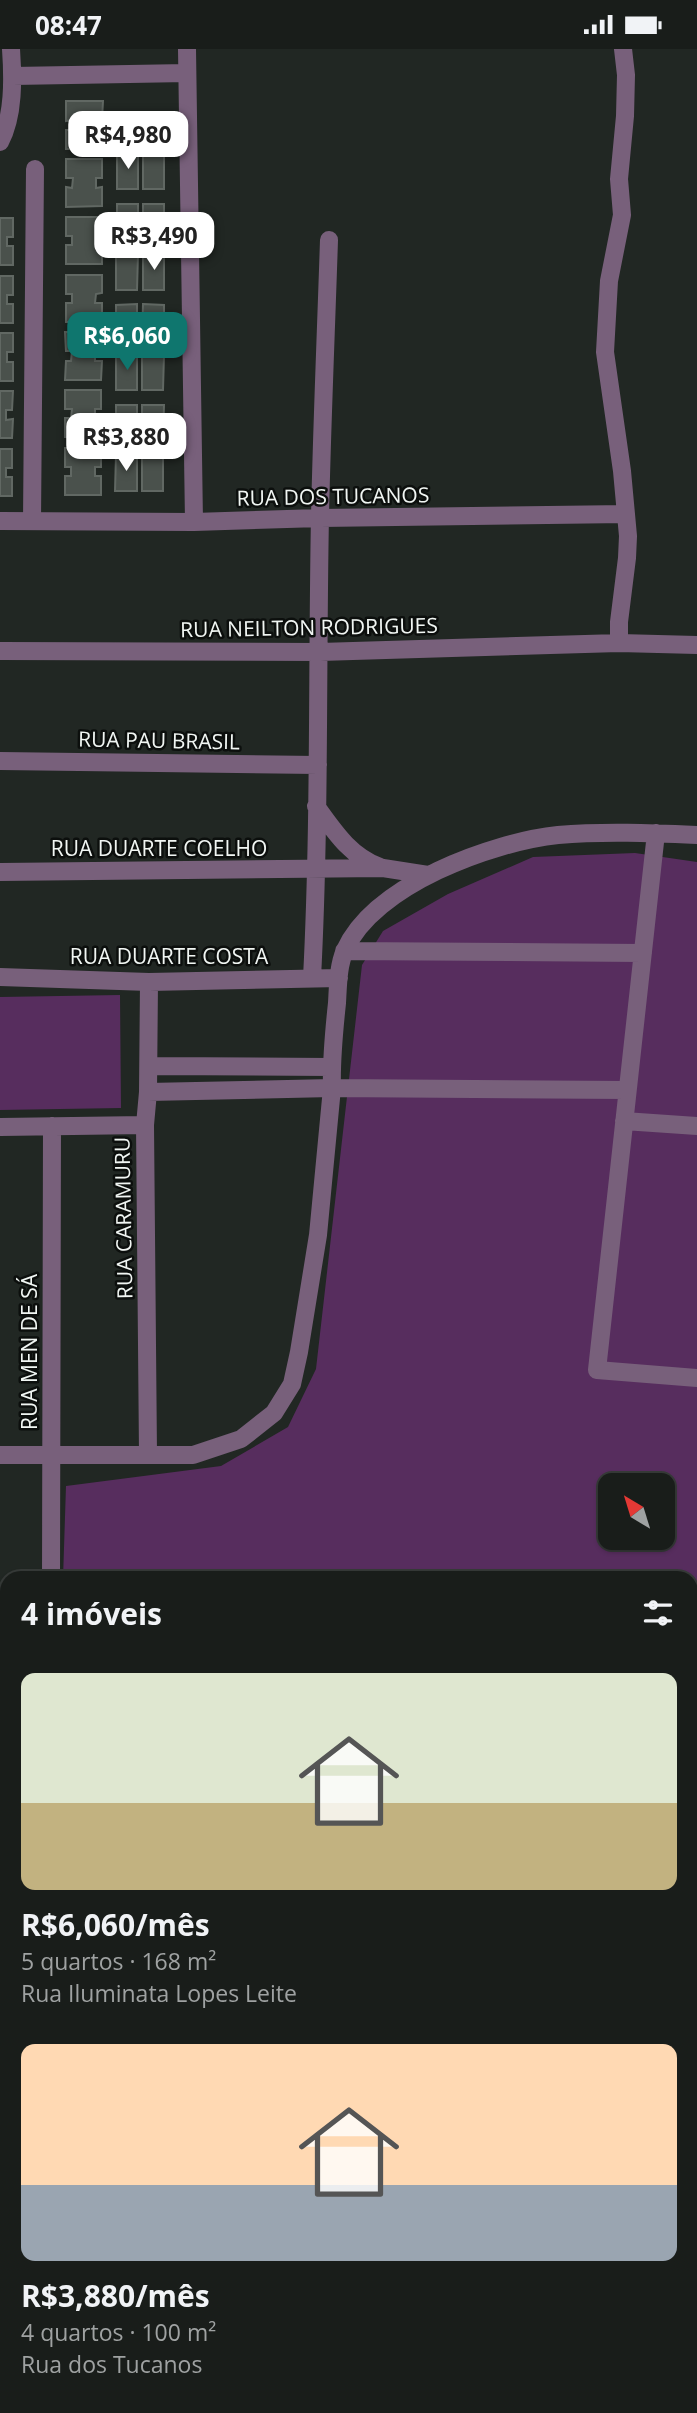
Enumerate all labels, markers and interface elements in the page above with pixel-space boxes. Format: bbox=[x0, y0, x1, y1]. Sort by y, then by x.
text: 08:47 bbox=[35, 7, 102, 43]
pin: R$4,980 bbox=[63, 111, 193, 171]
text: R$4,980 bbox=[84, 118, 172, 150]
pin: R$3,490 bbox=[89, 213, 219, 272]
text: R$3,490 bbox=[110, 219, 198, 251]
pin: R$6,060 bbox=[62, 313, 192, 372]
text: R$6,060 bbox=[83, 319, 171, 351]
pin: R$3,880 bbox=[61, 413, 191, 473]
text: R$3,880 bbox=[82, 420, 170, 452]
street label: RUA DOS TUCANOS bbox=[236, 480, 430, 512]
street label: RUA NEILTON RODRIGUES bbox=[180, 611, 438, 643]
street label: RUA PAU BRASIL bbox=[78, 725, 240, 755]
street label: RUA DUARTE COELHO bbox=[51, 834, 267, 862]
street label: RUA DUARTE COSTA bbox=[70, 942, 269, 970]
street label: RUA CARAMURU bbox=[108, 1137, 138, 1299]
street label: RUA MEN DE SÁ bbox=[15, 1273, 43, 1430]
north arrow bbox=[598, 1473, 676, 1551]
map controls bbox=[598, 1473, 675, 1550]
text: 4 imóveis bbox=[21, 1593, 162, 1634]
icon: filters bbox=[639, 1594, 677, 1632]
icon: home bbox=[286, 1718, 412, 1844]
text: R$6,060/mês bbox=[21, 1904, 210, 1945]
text: 5 quartos · 168 m² bbox=[21, 1945, 216, 1977]
text: Rua Iluminata Lopes Leite bbox=[21, 1977, 297, 2009]
icon: home bbox=[286, 2089, 412, 2215]
text: R$3,880/mês bbox=[21, 2275, 210, 2316]
text: 4 quartos · 100 m² bbox=[21, 2316, 216, 2348]
text: Rua dos Tucanos bbox=[21, 2348, 202, 2380]

